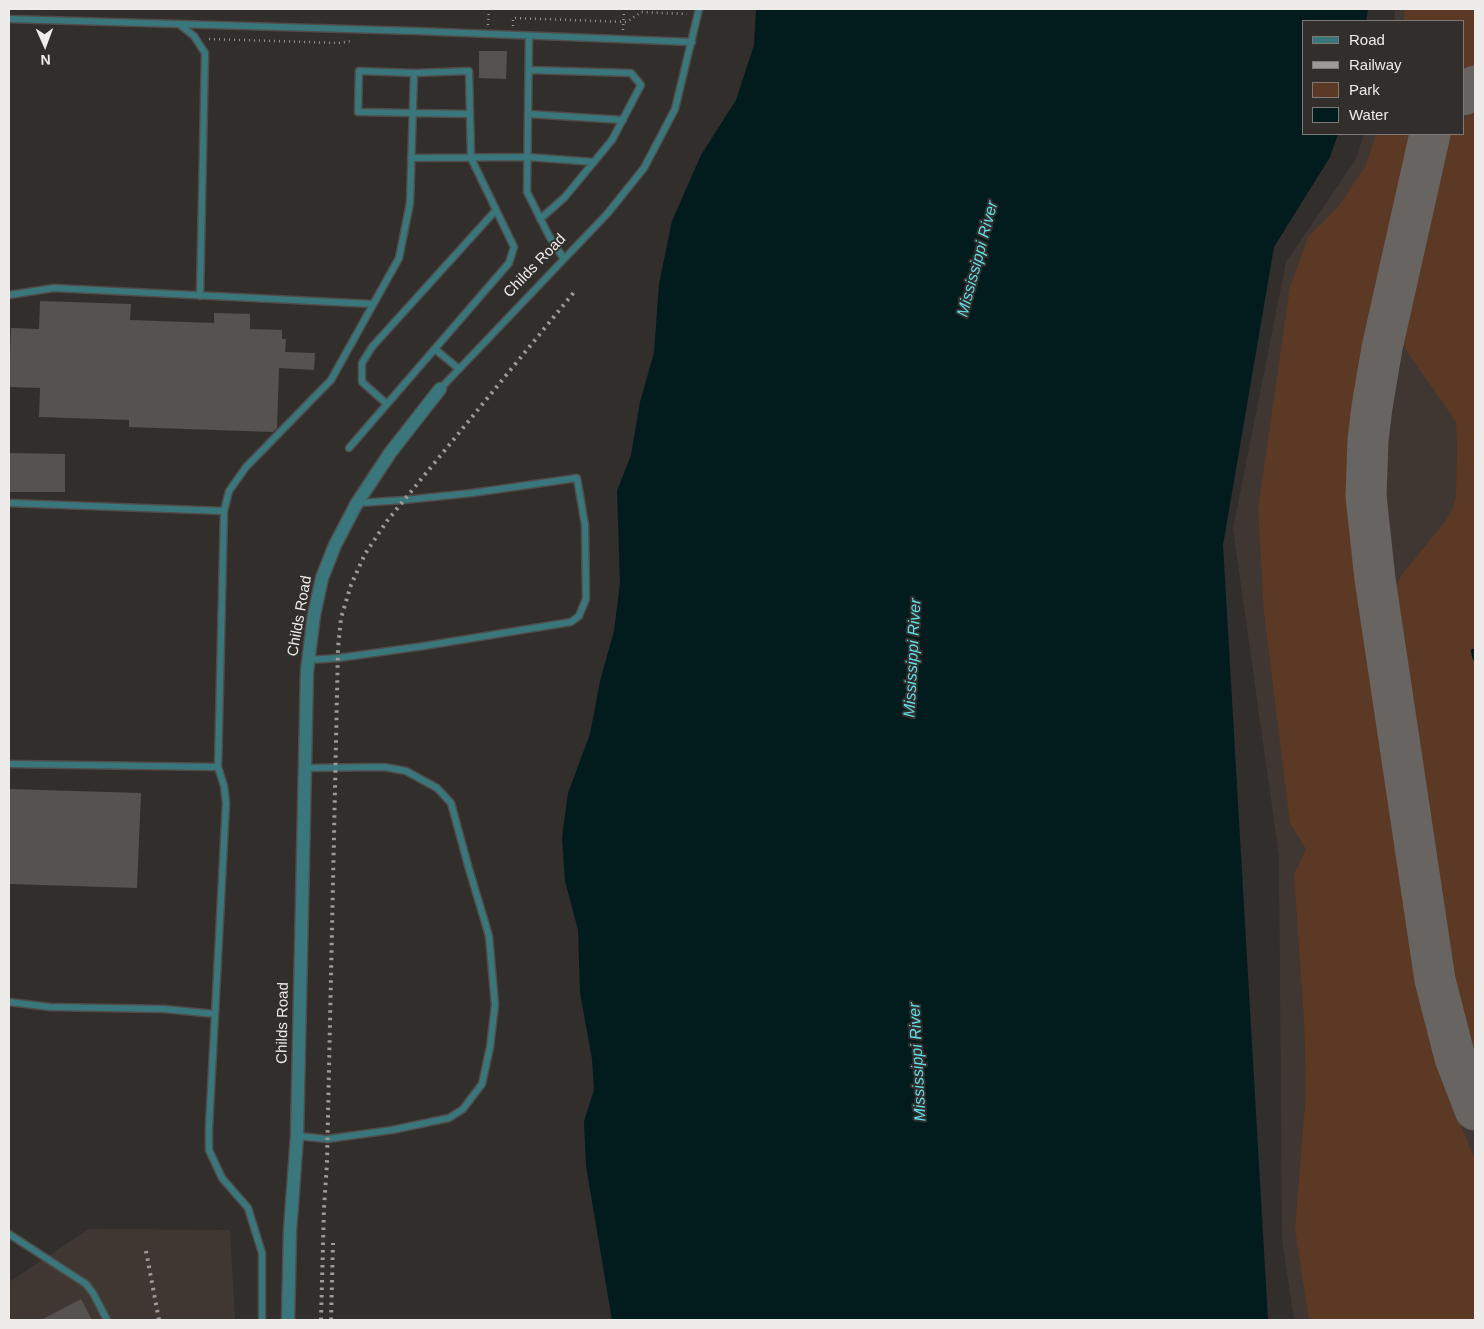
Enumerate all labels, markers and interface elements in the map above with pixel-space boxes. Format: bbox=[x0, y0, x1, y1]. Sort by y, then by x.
north arrow bbox=[20, 20, 70, 70]
legend bbox=[1302, 20, 1464, 135]
text: Road bbox=[1349, 31, 1385, 48]
text: N bbox=[40, 52, 51, 68]
text: Railway bbox=[1349, 56, 1402, 73]
text: Park bbox=[1349, 81, 1380, 98]
text: Water bbox=[1349, 106, 1388, 123]
water label: Mississippi River bbox=[953, 199, 1003, 319]
street label: Childs Road bbox=[500, 230, 570, 302]
street label: Childs Road bbox=[284, 574, 316, 658]
water label: Mississippi River bbox=[900, 598, 926, 718]
street label: Childs Road bbox=[273, 982, 293, 1064]
water label: Mississippi River bbox=[905, 1002, 931, 1122]

